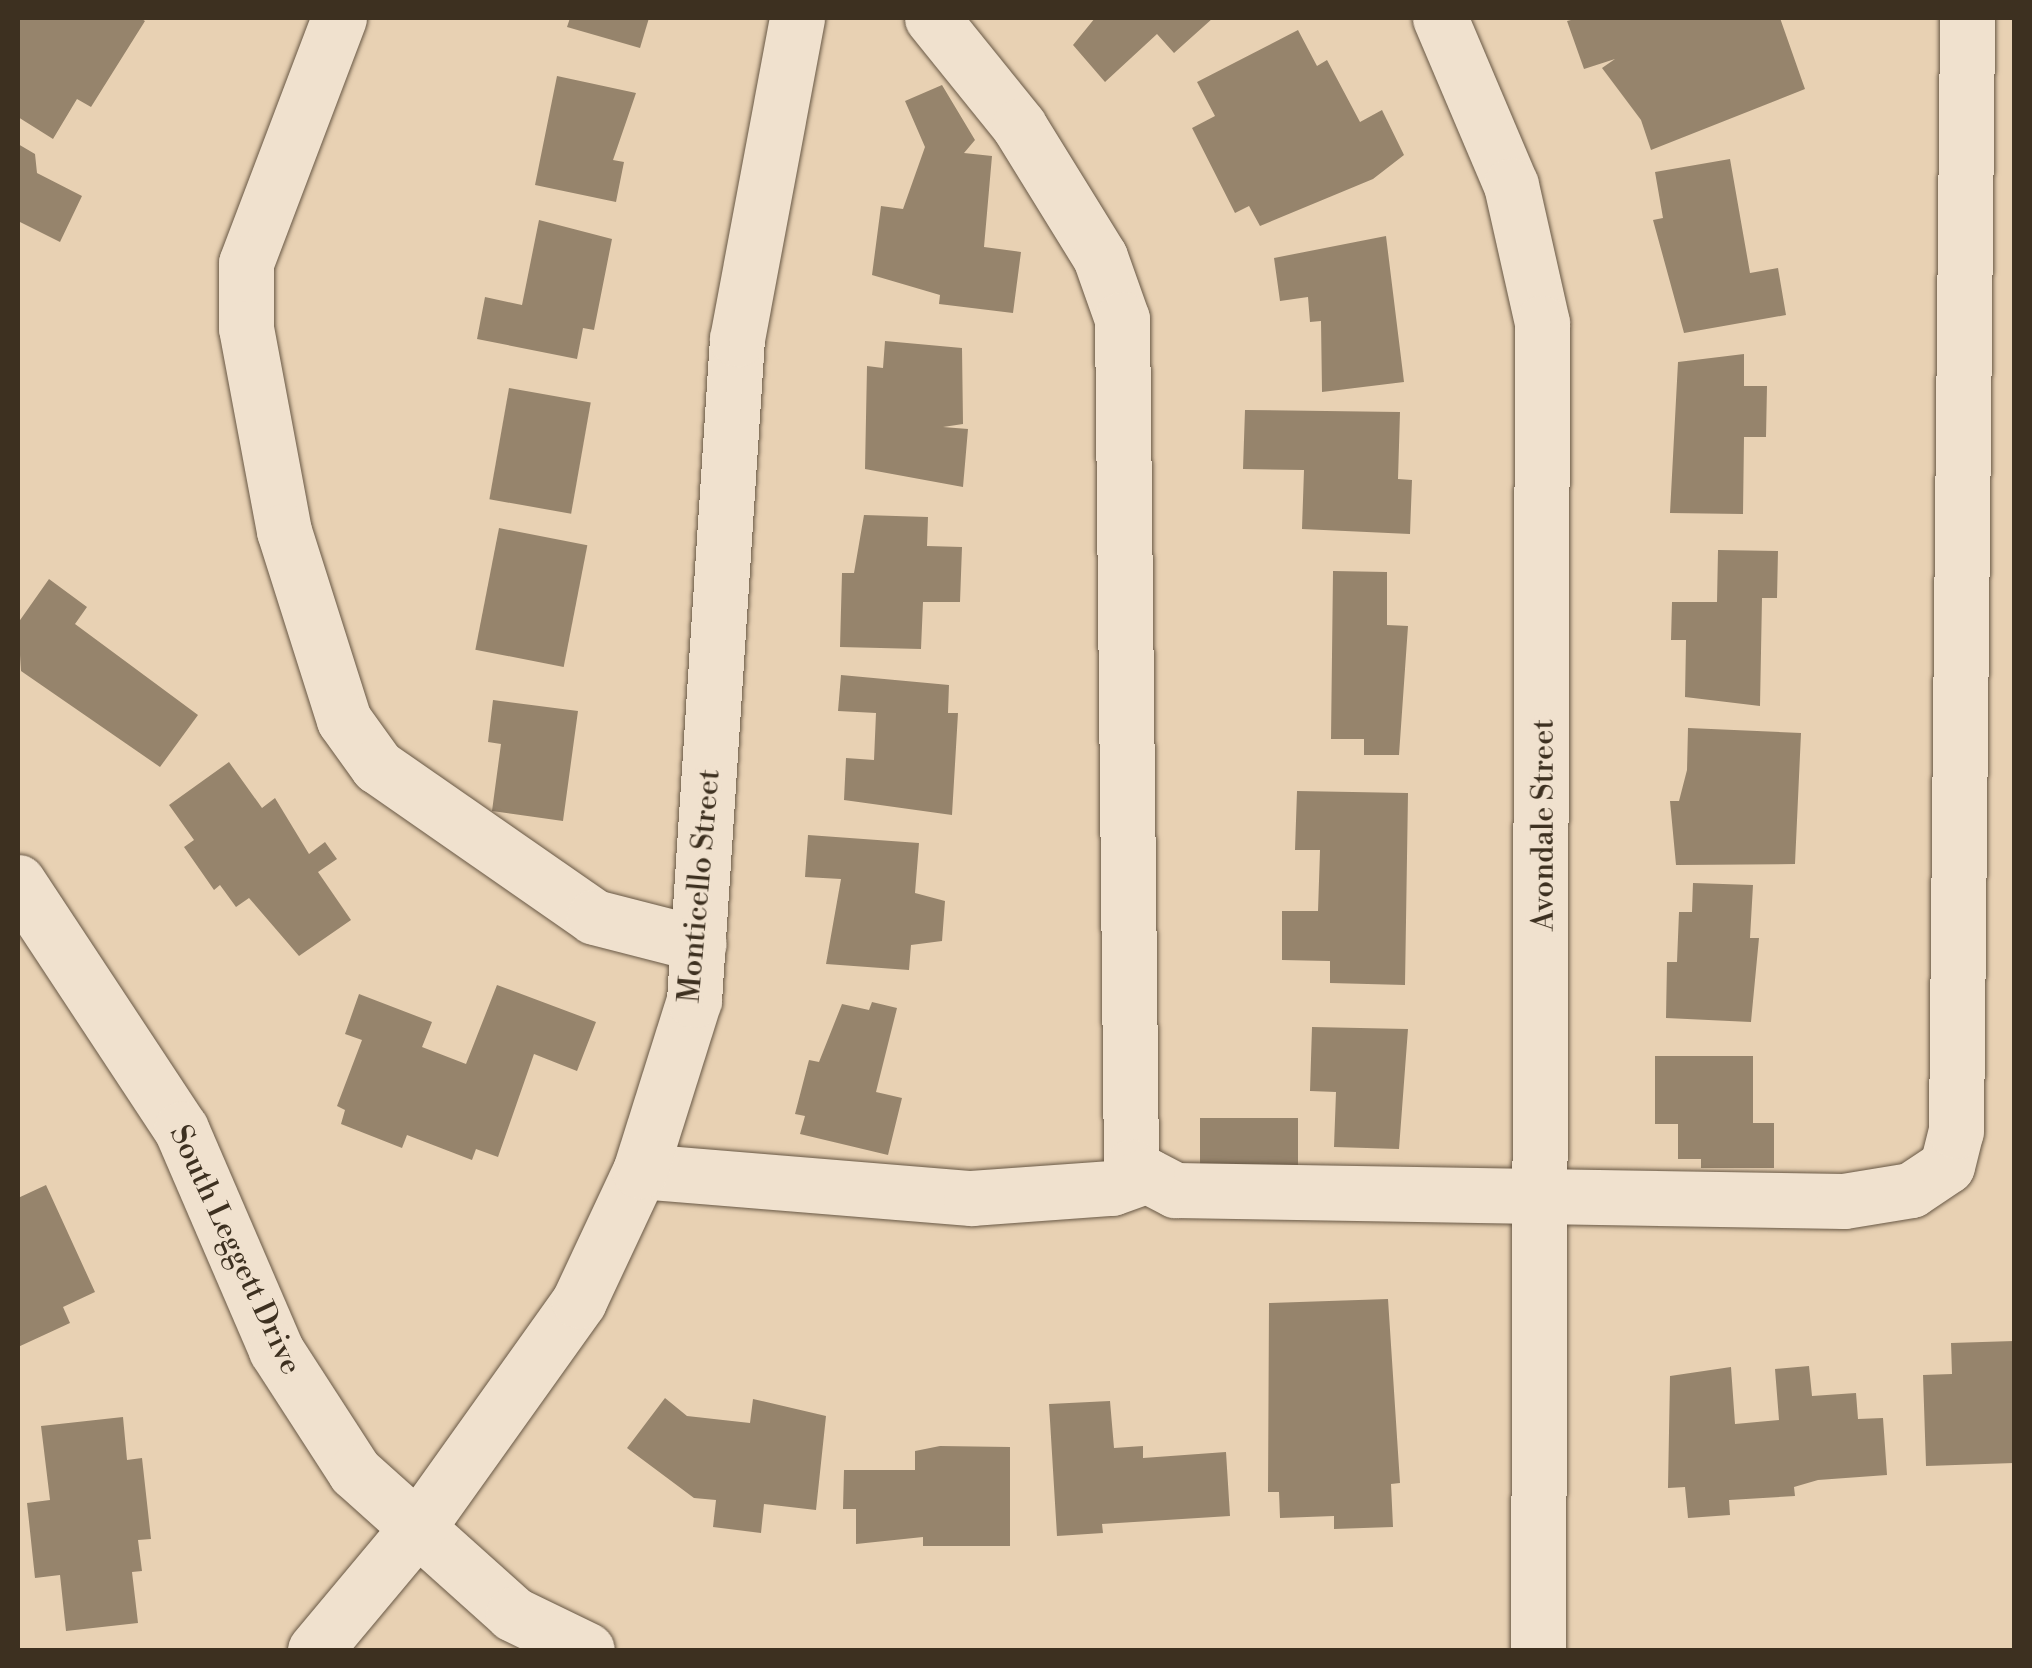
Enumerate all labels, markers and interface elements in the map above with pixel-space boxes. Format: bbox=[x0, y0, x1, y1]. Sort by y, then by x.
street label: Avondale Street bbox=[1526, 719, 1562, 931]
street label: Monticello Street bbox=[672, 768, 728, 1004]
street label: South Leggett Drive bbox=[161, 1120, 309, 1380]

